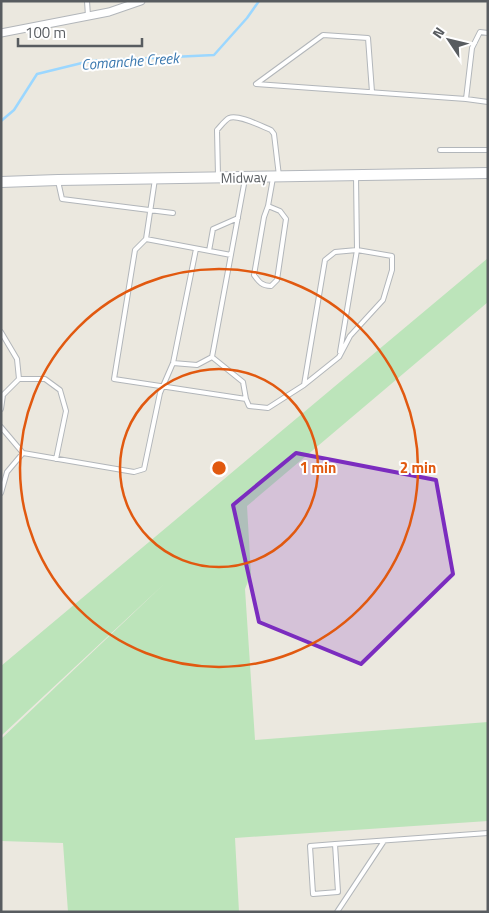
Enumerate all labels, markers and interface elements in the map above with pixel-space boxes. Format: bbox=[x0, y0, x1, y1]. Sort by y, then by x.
scale bar bbox=[18, 15, 141, 47]
north arrow bbox=[424, 15, 474, 65]
text: 100 m bbox=[25, 21, 66, 44]
text: N bbox=[427, 22, 449, 42]
water label: Comanche Creek bbox=[80, 46, 182, 76]
street label: Midway bbox=[221, 166, 268, 188]
text: 1 min bbox=[300, 456, 336, 479]
text: 2 min bbox=[400, 456, 436, 479]
centre of rings bbox=[210, 459, 228, 477]

